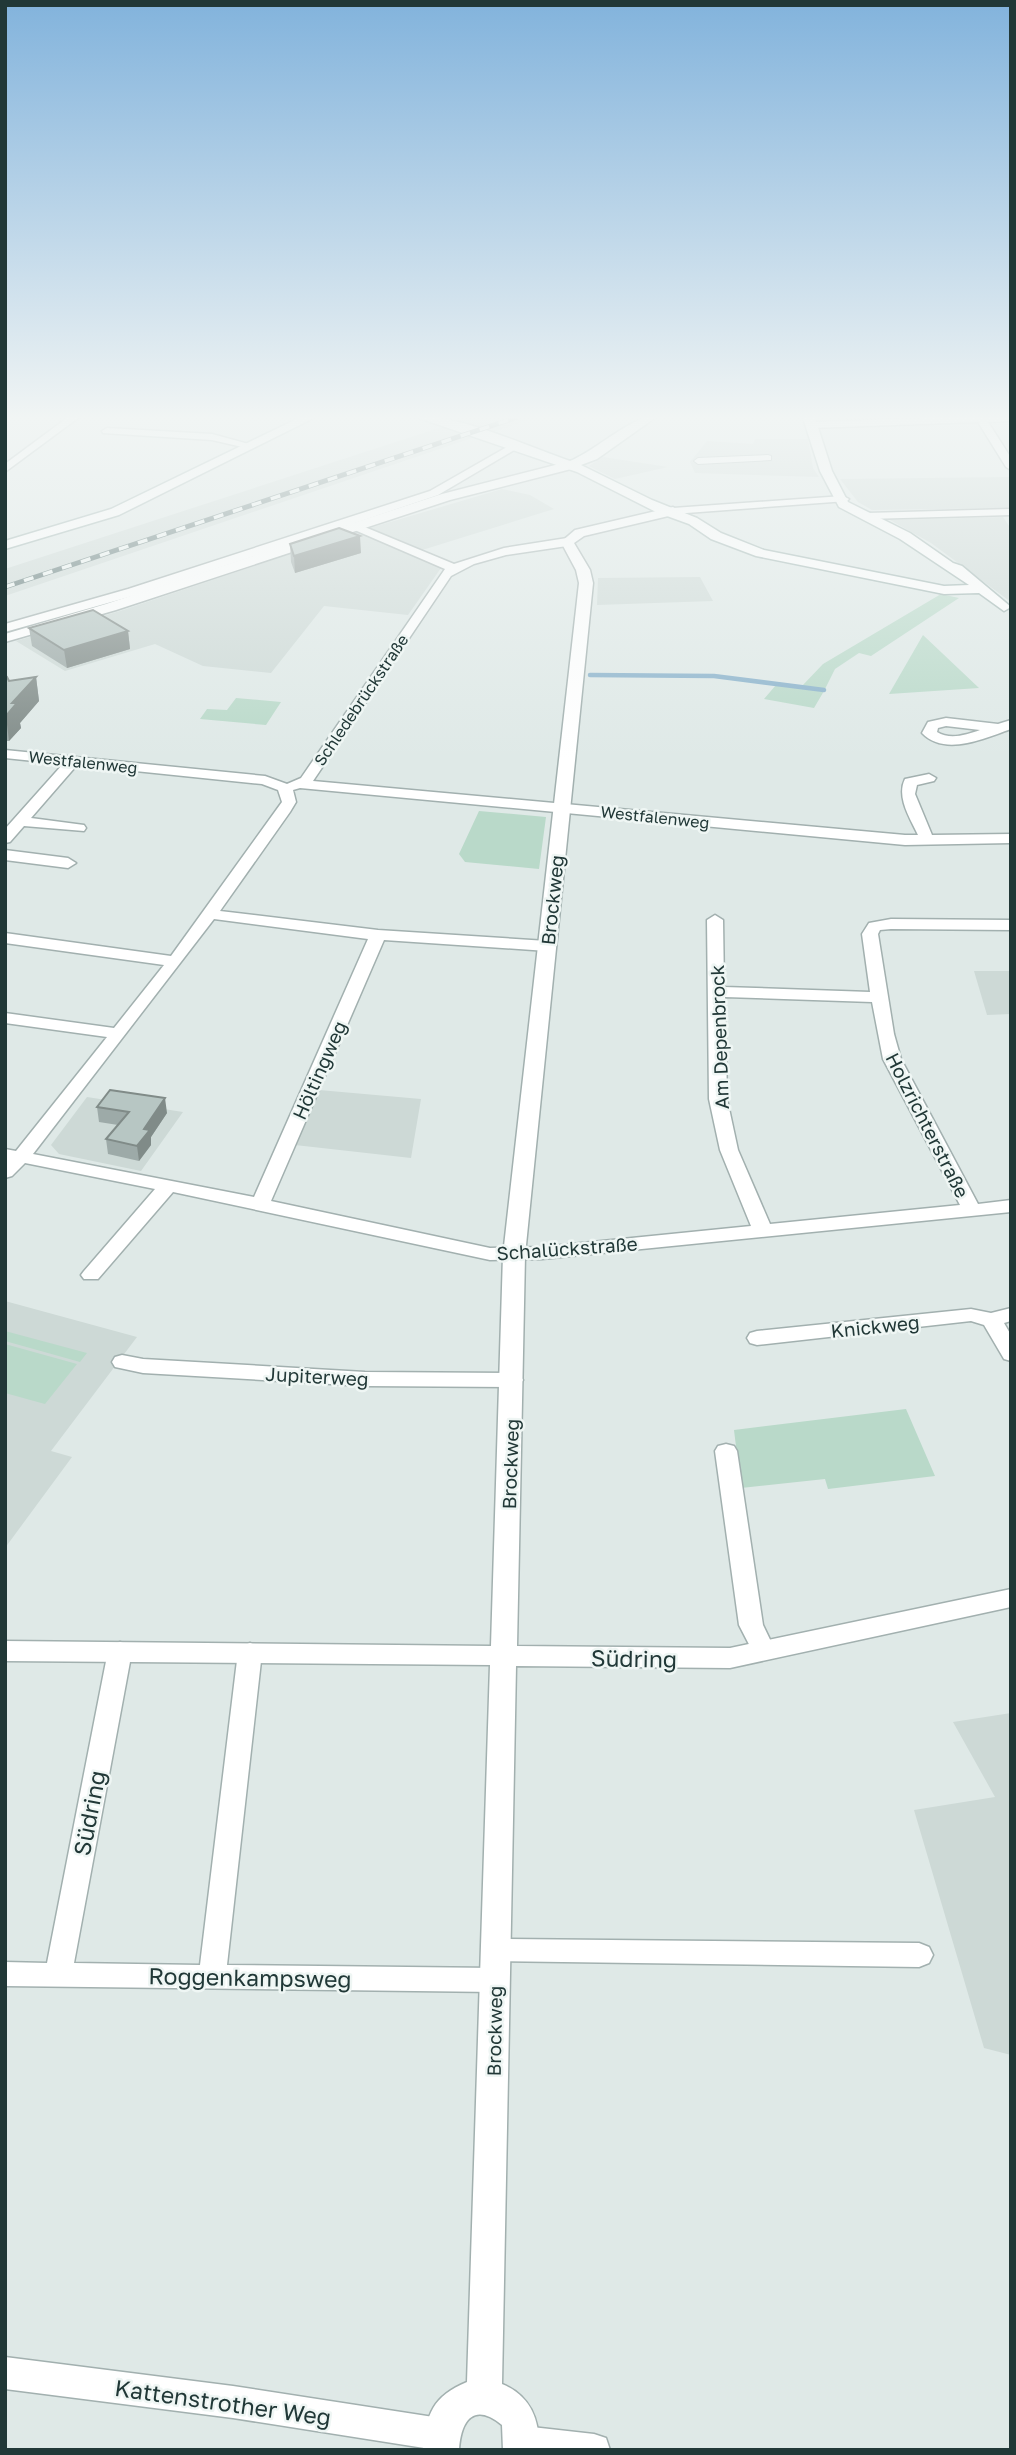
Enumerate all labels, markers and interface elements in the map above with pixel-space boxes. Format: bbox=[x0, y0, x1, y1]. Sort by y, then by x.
street label: Schledebrückstraße bbox=[310, 630, 412, 770]
street label: Westfalenweg bbox=[28, 746, 138, 778]
street label: Westfalenweg bbox=[600, 801, 710, 833]
street label: Brockweg bbox=[536, 854, 568, 946]
street label: Am Depenbrock bbox=[705, 964, 733, 1110]
street label: Höltingweg bbox=[287, 1017, 351, 1123]
street label: Holzrichterstraße bbox=[881, 1049, 975, 1201]
street label: Schalückstraße bbox=[496, 1232, 638, 1264]
street label: Knickweg bbox=[830, 1310, 920, 1342]
street label: Jupiterweg bbox=[265, 1362, 369, 1390]
street label: Brockweg bbox=[497, 1418, 523, 1510]
street label: Südring bbox=[591, 1643, 677, 1673]
street label: Südring bbox=[67, 1768, 111, 1858]
street label: Roggenkampsweg bbox=[148, 1961, 352, 1993]
street label: Brockweg bbox=[482, 1986, 506, 2076]
street label: Kattenstrother Weg bbox=[113, 2373, 333, 2431]

